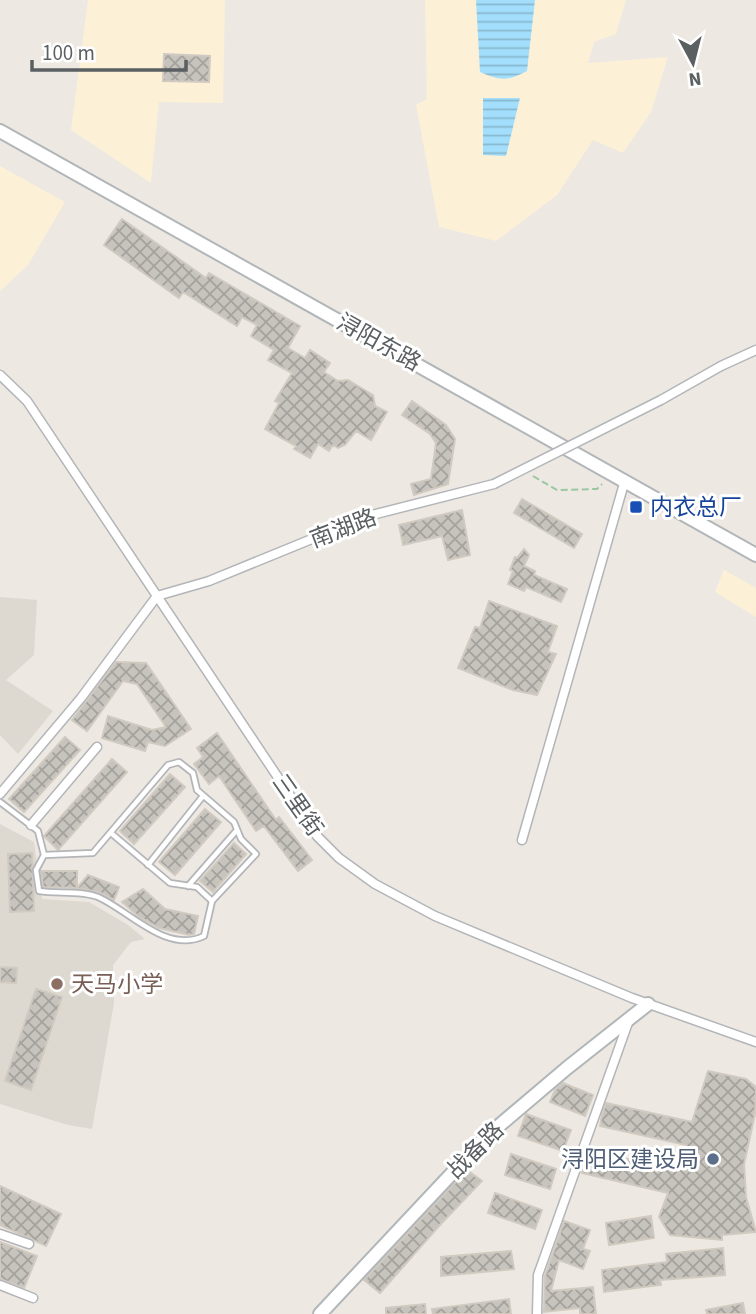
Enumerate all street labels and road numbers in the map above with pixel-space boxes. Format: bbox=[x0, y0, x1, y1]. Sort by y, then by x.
street label: 浔阳东路 bbox=[331, 306, 427, 379]
street label: 南湖路 bbox=[305, 501, 381, 556]
street label: 三里街 bbox=[264, 768, 331, 843]
street label: 战备路 bbox=[439, 1114, 511, 1186]

